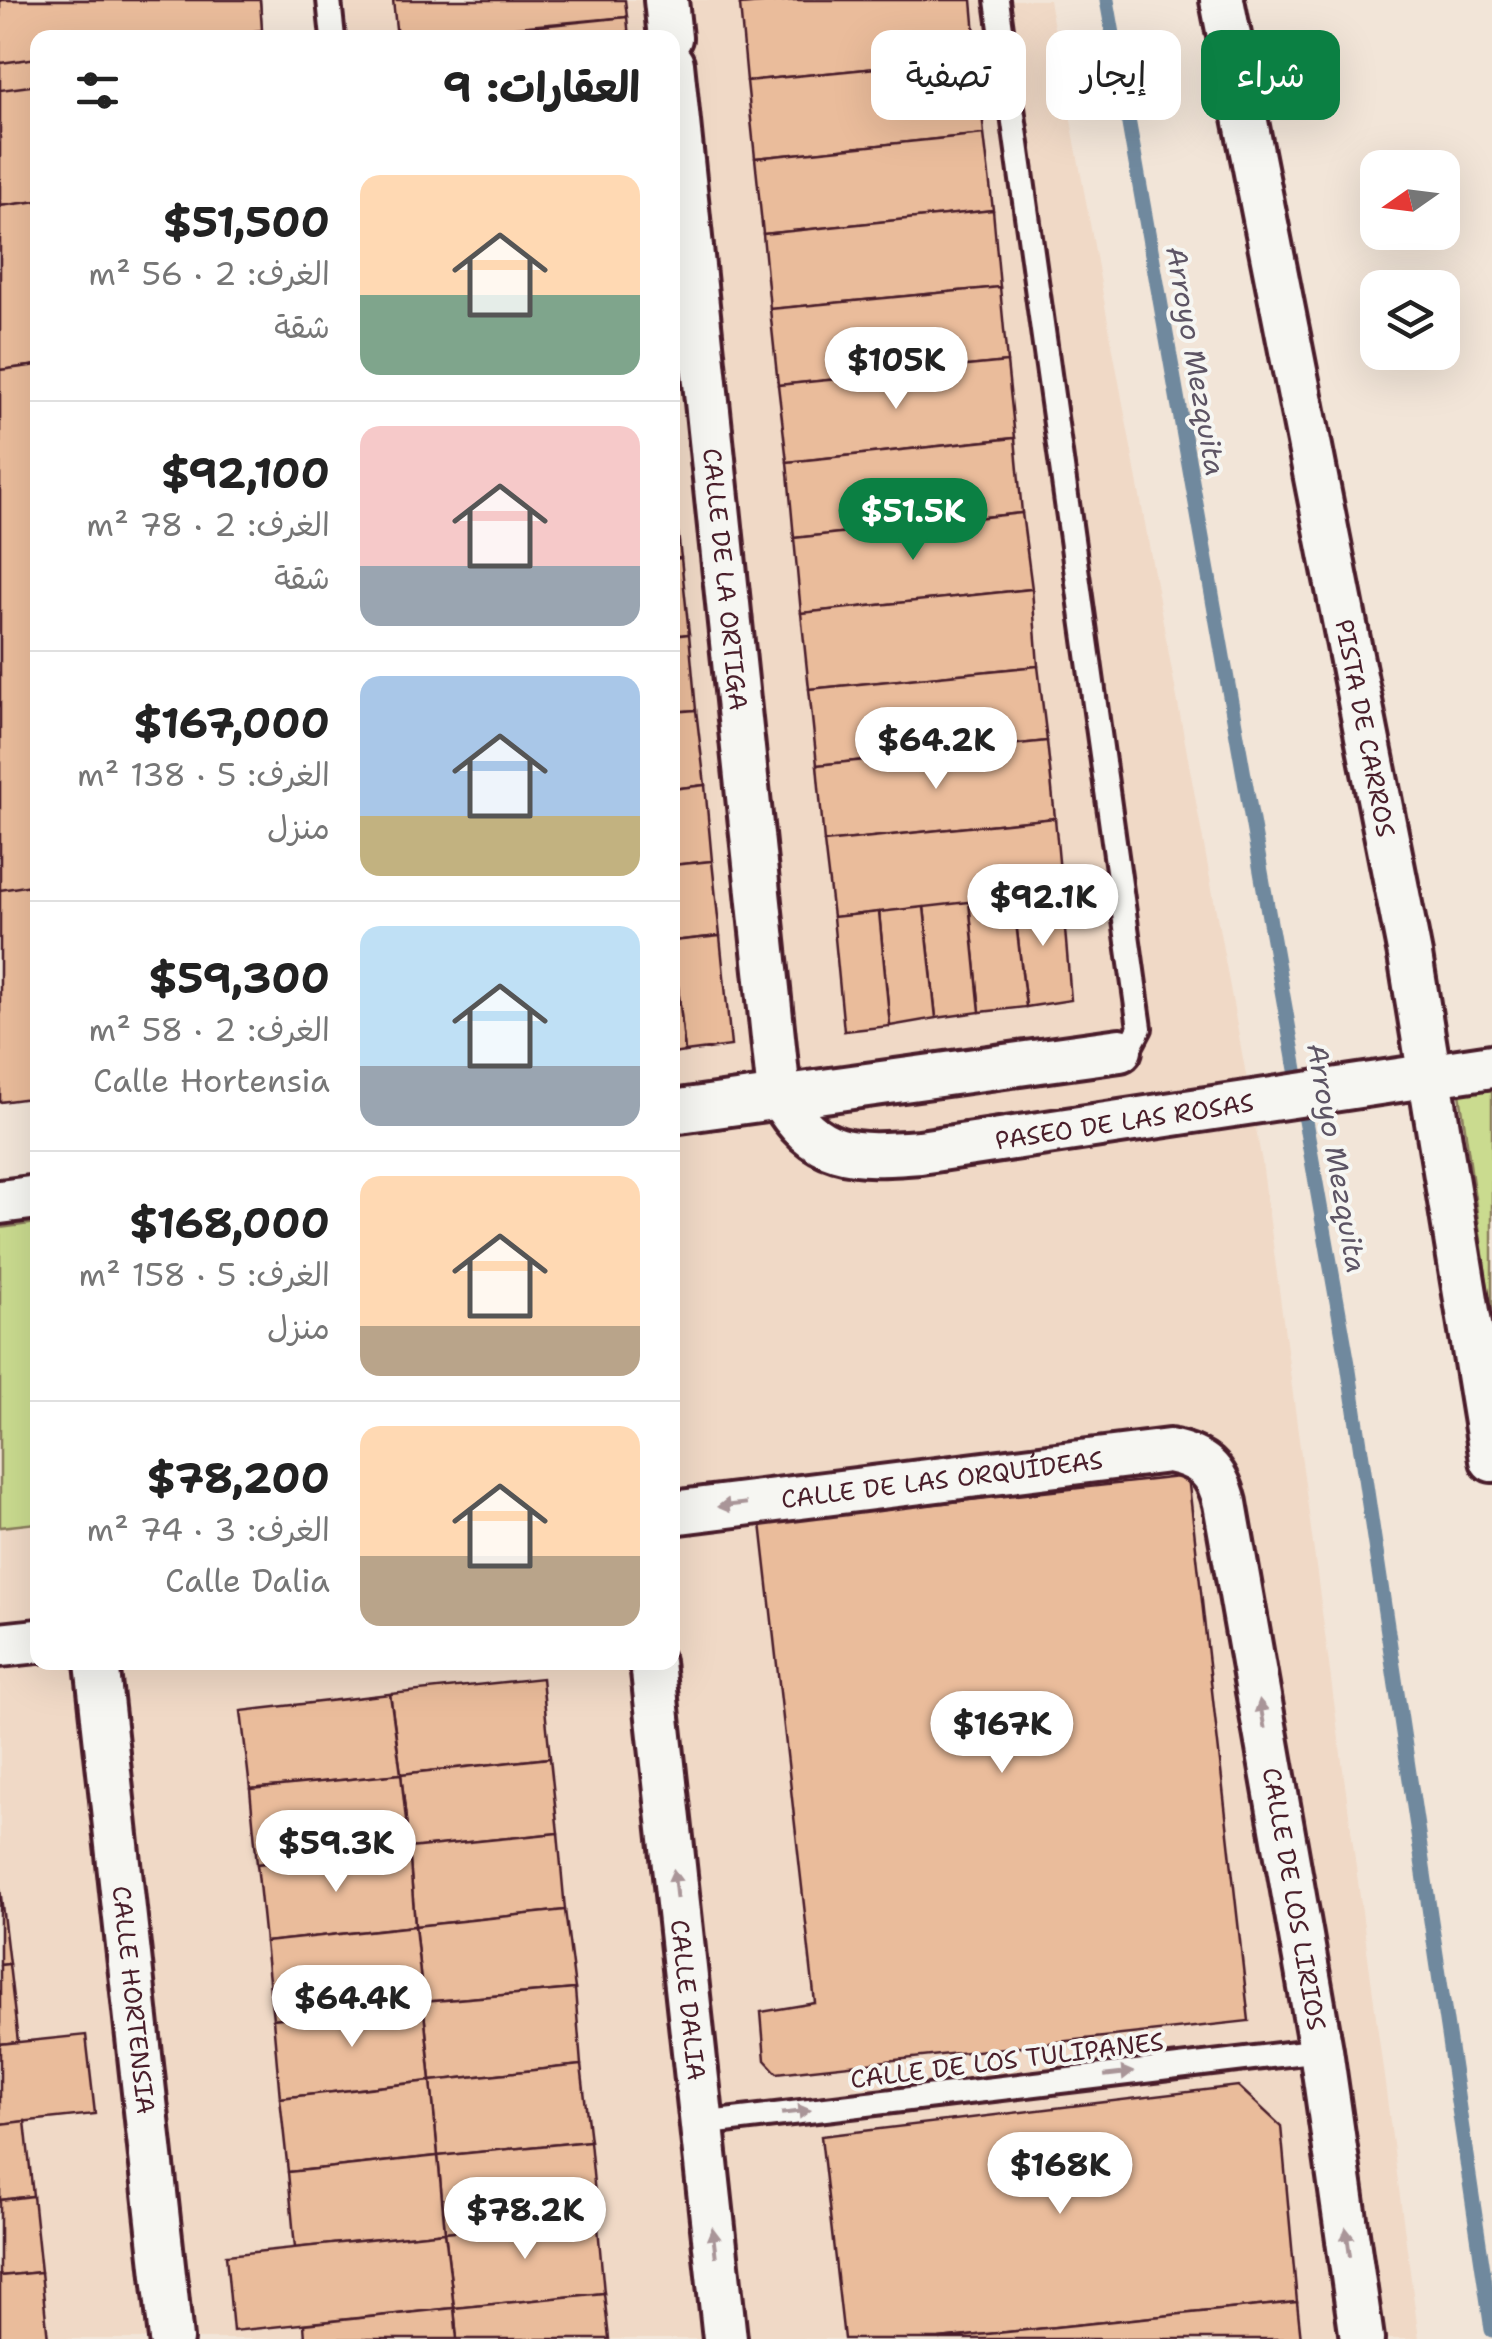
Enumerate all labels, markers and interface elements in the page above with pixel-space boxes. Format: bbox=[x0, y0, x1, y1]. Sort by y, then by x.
chip: تصفية bbox=[871, 30, 1026, 120]
chip: إيجار bbox=[1046, 30, 1181, 120]
chip: شراء bbox=[1201, 30, 1340, 120]
text: العقارات: 9 bbox=[442, 59, 640, 115]
icon: filters bbox=[70, 63, 125, 118]
north arrow bbox=[1360, 150, 1460, 250]
map controls bbox=[1360, 150, 1460, 370]
text: $51,500 bbox=[163, 194, 330, 250]
icon: home bbox=[440, 215, 560, 335]
water label: Arroyo Mezquita bbox=[1157, 243, 1235, 479]
text: الغرف: 2 · 56 m² bbox=[88, 252, 330, 295]
button: layers bbox=[1360, 270, 1460, 370]
text: شقة bbox=[274, 305, 330, 348]
pin: $105K bbox=[826, 327, 966, 412]
text: $105K bbox=[847, 338, 945, 381]
text: $92,100 bbox=[161, 445, 330, 501]
street label: CALLE DE LA ORTIGA bbox=[695, 446, 756, 712]
icon: home bbox=[440, 466, 560, 586]
pin: $51.5K bbox=[832, 478, 994, 563]
text: $51.5K bbox=[860, 489, 966, 532]
text: الغرف: 2 · 78 m² bbox=[86, 503, 330, 546]
text: شقة bbox=[274, 556, 330, 599]
street label: PISTA DE CARROS bbox=[1327, 616, 1403, 840]
text: $167,000 bbox=[133, 695, 330, 751]
pin: $64.2K bbox=[855, 707, 1017, 792]
icon: home bbox=[440, 716, 560, 836]
text: $64.2K bbox=[877, 718, 995, 761]
text: الغرف: 5 · 138 m² bbox=[77, 753, 330, 796]
text: منزل bbox=[267, 806, 330, 849]
pin: $92.1K bbox=[962, 864, 1124, 949]
text: $92.1K bbox=[989, 875, 1097, 918]
text: $59,300 bbox=[148, 950, 330, 1006]
icon: home bbox=[440, 966, 560, 1086]
text: الغرف: 2 · 58 m² bbox=[89, 1008, 330, 1051]
water label: Arroyo Mezquita bbox=[1298, 1040, 1376, 1276]
text: Calle Hortensia bbox=[93, 1059, 330, 1102]
street label: PASEO DE LAS ROSAS bbox=[993, 1085, 1256, 1158]
text: $168,000 bbox=[129, 1195, 330, 1251]
icon: home bbox=[440, 1216, 560, 1336]
text: الغرف: 5 · 158 m² bbox=[79, 1253, 330, 1296]
text: منزل bbox=[267, 1306, 330, 1349]
street label: CALLE DE LAS ORQUÍDEAS bbox=[779, 1442, 1105, 1516]
text: $78,200 bbox=[147, 1450, 330, 1506]
icon: home bbox=[440, 1466, 560, 1586]
one-way arrow bbox=[716, 1497, 748, 1513]
text: الغرف: 3 · 74 m² bbox=[86, 1508, 330, 1551]
text: Calle Dalia bbox=[165, 1559, 330, 1602]
pin: $167K bbox=[932, 1691, 1072, 1776]
one-way arrow bbox=[1254, 1699, 1270, 1730]
text: $167K bbox=[952, 1702, 1052, 1745]
street label: CALLE DE LOS LIRIOS bbox=[1255, 1765, 1334, 2033]
pin: $59.3K bbox=[255, 1810, 417, 1895]
text: $59.3K bbox=[278, 1821, 394, 1864]
one-way arrow bbox=[667, 1868, 683, 1900]
street label: CALLE HORTENSIA bbox=[105, 1884, 163, 2116]
street label: CALLE DALIA bbox=[663, 1918, 714, 2082]
pin: $64.4K bbox=[271, 1965, 433, 2050]
text: $64.4K bbox=[294, 1976, 410, 2019]
street label: CALLE DE LOS TULIPANES bbox=[848, 2024, 1166, 2096]
one-way arrow bbox=[1104, 2066, 1136, 2082]
one-way arrow bbox=[781, 2104, 813, 2120]
pin: $168K bbox=[990, 2132, 1130, 2217]
text: $168K bbox=[1010, 2143, 1111, 2186]
pin: $78.2K bbox=[444, 2177, 606, 2262]
text: $78.2K bbox=[466, 2188, 584, 2231]
one-way arrow bbox=[706, 2226, 722, 2258]
one-way arrow bbox=[1340, 2226, 1356, 2258]

